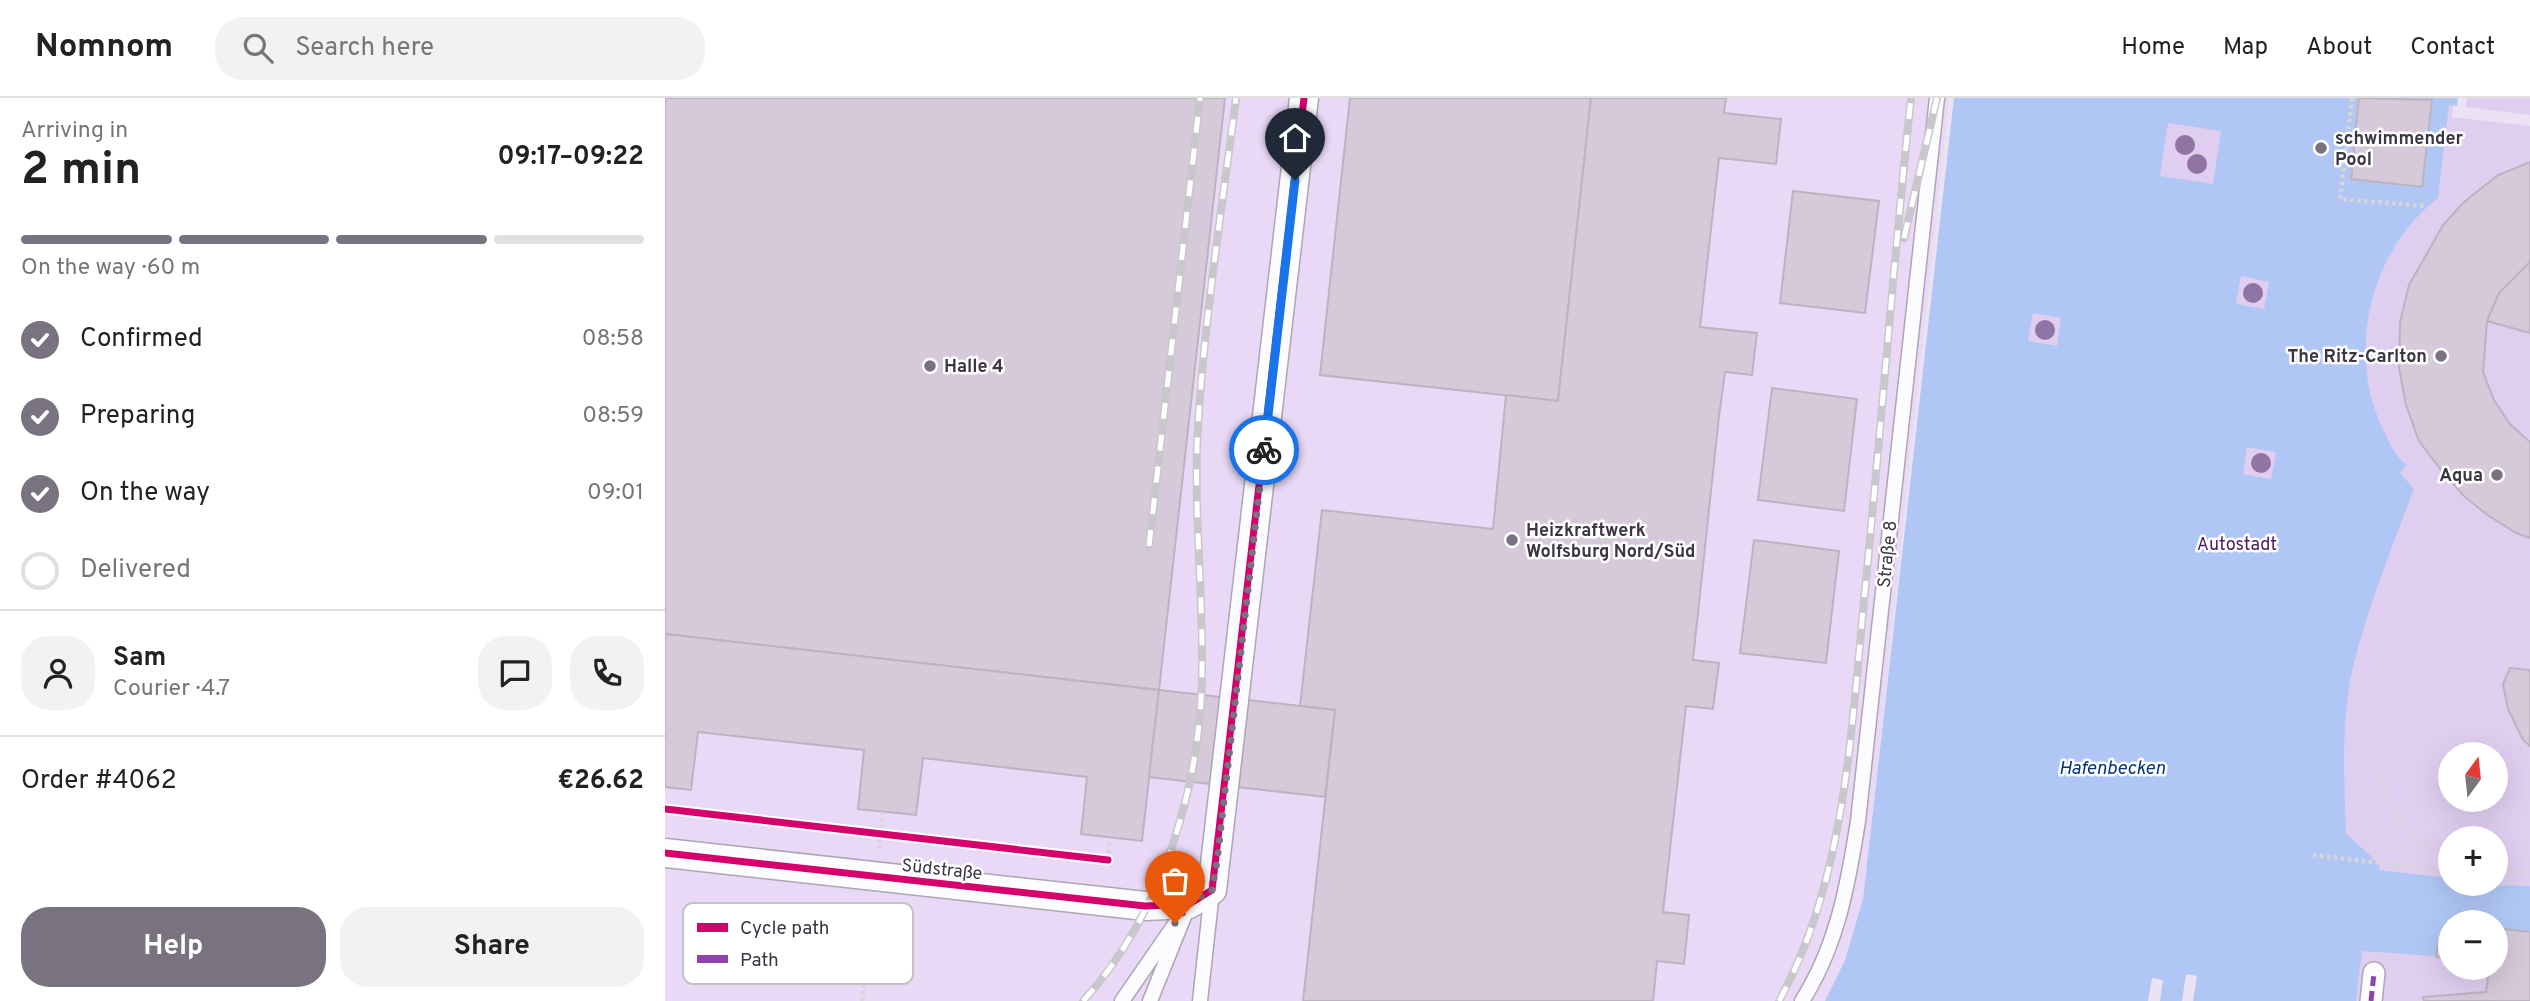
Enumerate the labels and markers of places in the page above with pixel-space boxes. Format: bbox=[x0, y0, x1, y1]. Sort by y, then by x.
pin bbox=[1265, 108, 1325, 180]
place label: schwimmender Pool bbox=[2335, 128, 2464, 172]
marker: schwimmender Pool bbox=[2313, 140, 2329, 156]
place label: The Ritz-Carlton bbox=[2288, 346, 2427, 369]
marker: The Ritz-Carlton bbox=[2433, 348, 2449, 364]
place label: Halle 4 bbox=[944, 356, 1004, 379]
marker: Halle 4 bbox=[922, 358, 938, 374]
place label: Aqua bbox=[2439, 465, 2483, 488]
marker: Aqua bbox=[2489, 467, 2505, 483]
place label: Heizkraftwerk Wolfsburg Nord/Süd bbox=[1526, 520, 1695, 564]
marker: Heizkraftwerk Wolfsburg Nord/Süd bbox=[1504, 532, 1520, 548]
pin bbox=[1145, 851, 1205, 923]

